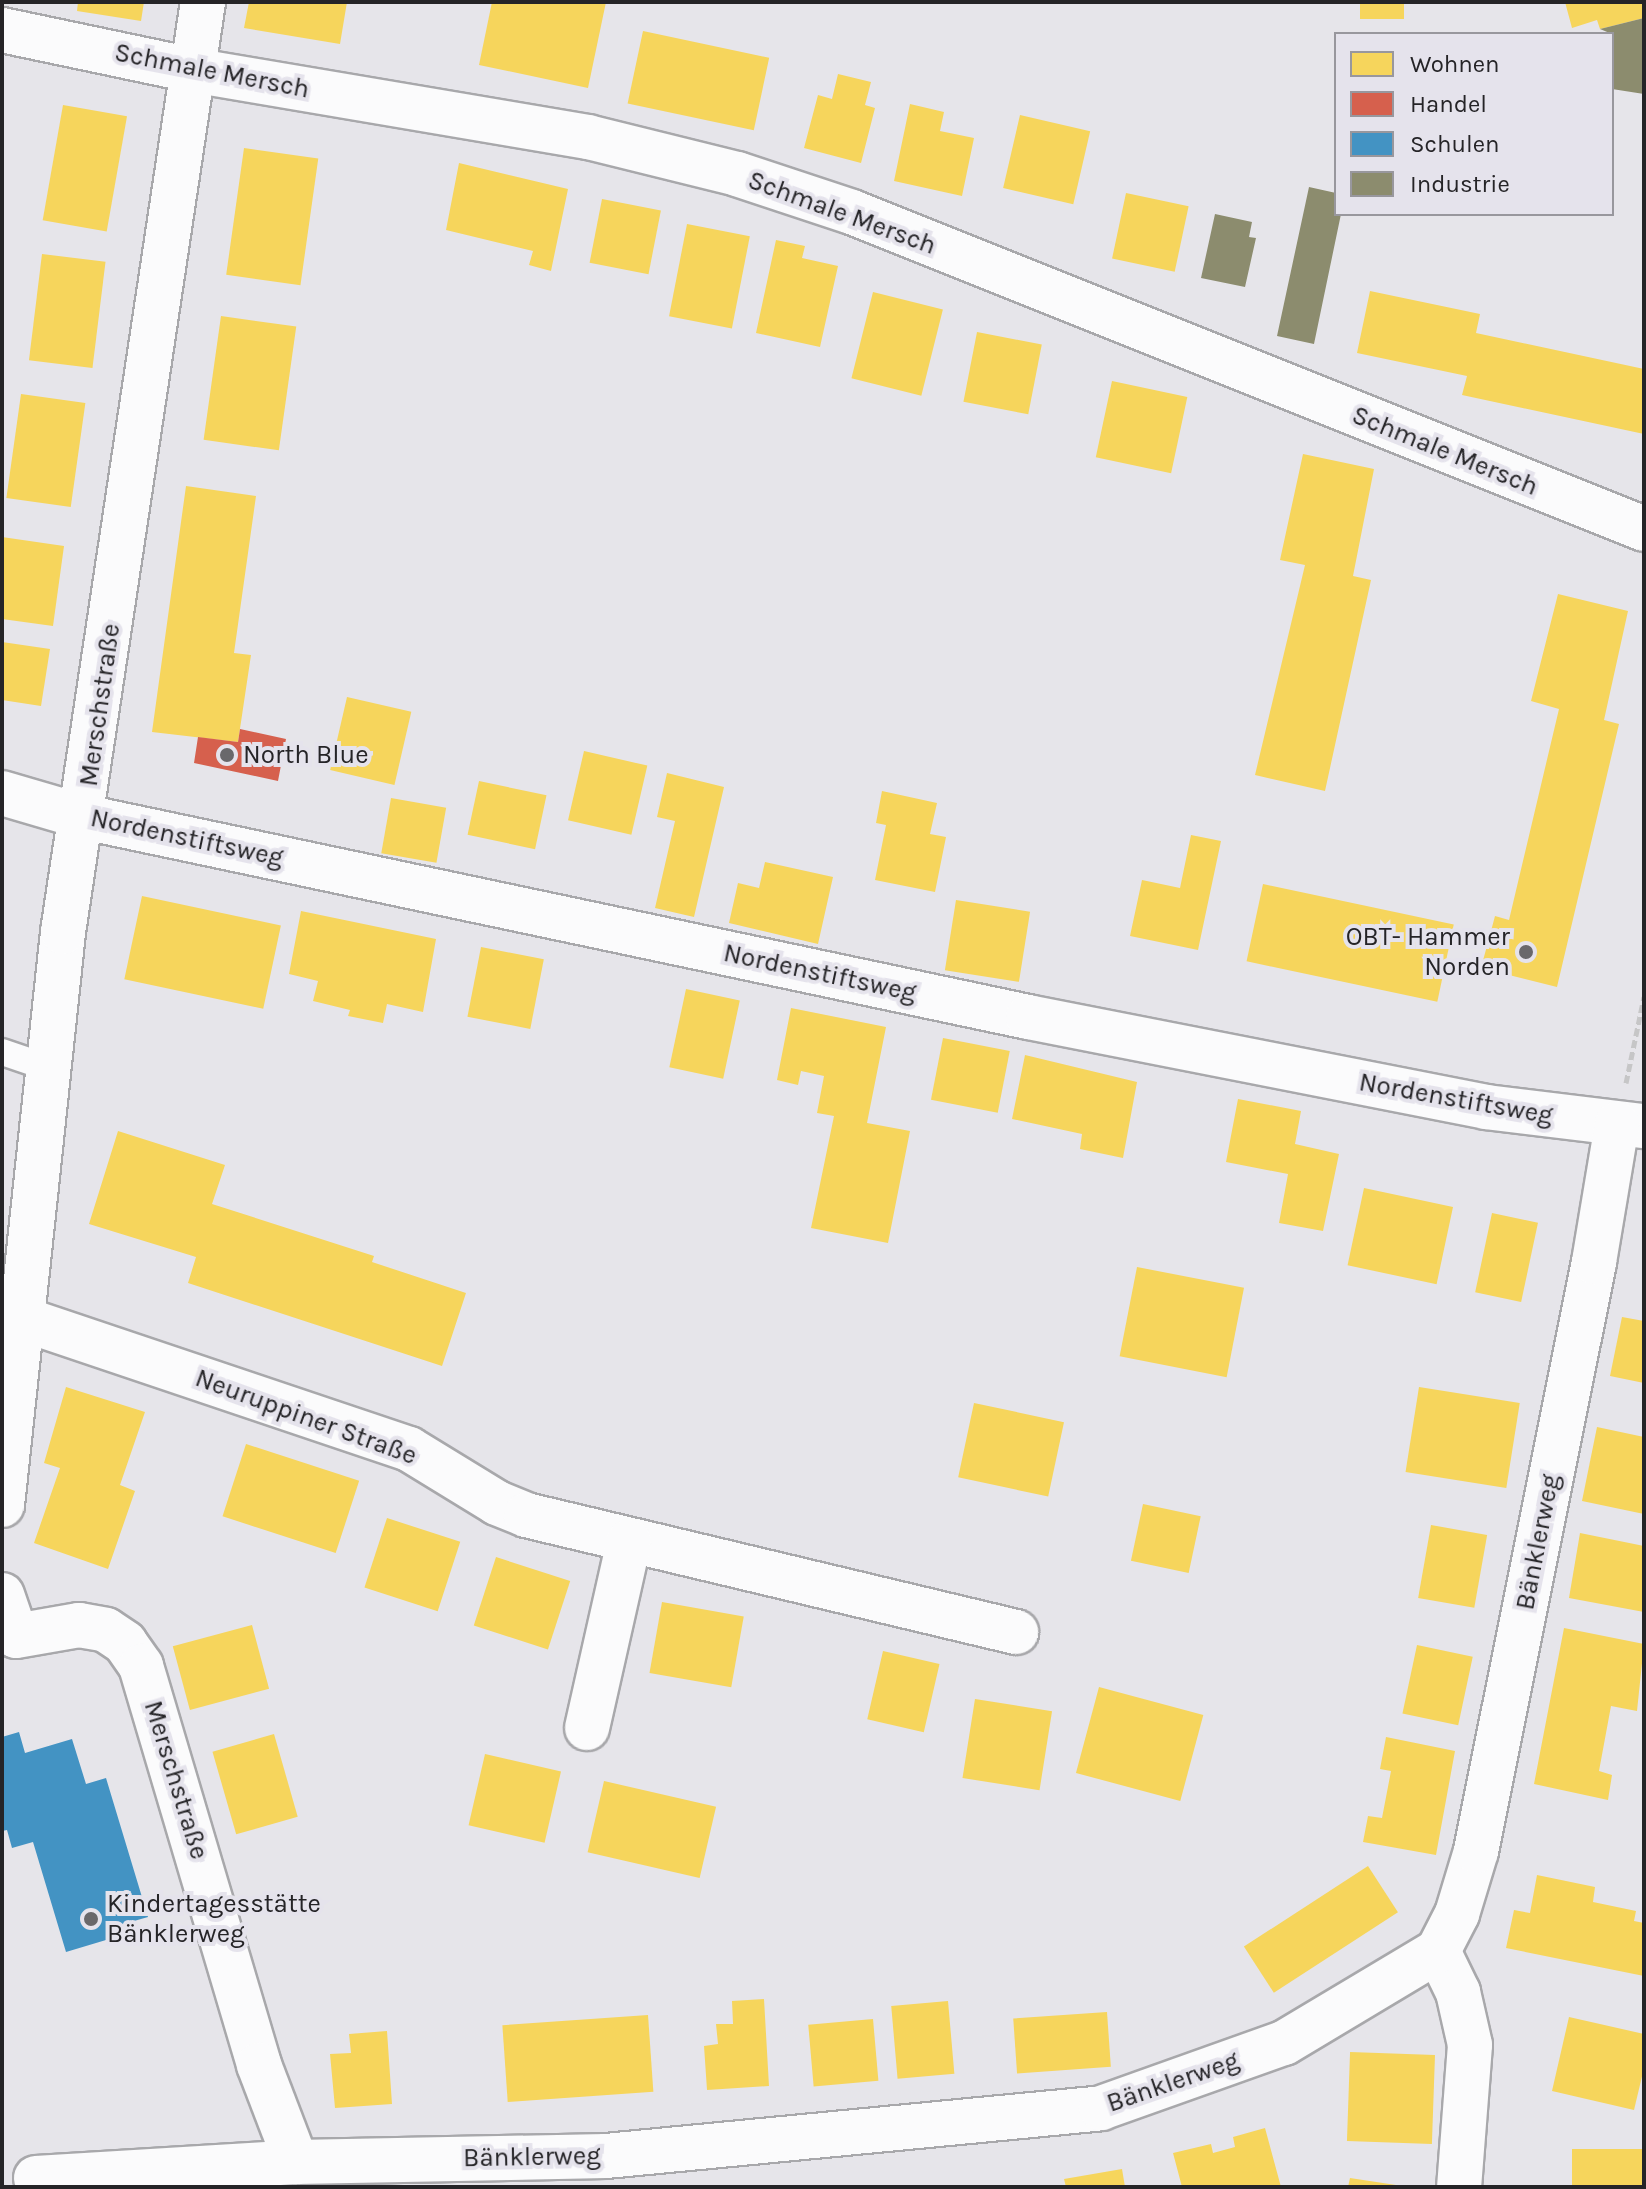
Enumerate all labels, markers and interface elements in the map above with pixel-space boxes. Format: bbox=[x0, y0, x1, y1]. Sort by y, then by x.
legend bbox=[1334, 32, 1614, 216]
street label: Schmale Mersch bbox=[112, 37, 312, 105]
text: Wohnen bbox=[1410, 50, 1500, 78]
text: Handel bbox=[1410, 90, 1487, 118]
text: Schulen bbox=[1410, 130, 1499, 158]
street label: Schmale Mersch bbox=[744, 165, 940, 261]
text: Industrie bbox=[1410, 170, 1510, 198]
street label: Schmale Mersch bbox=[1347, 399, 1543, 503]
street label: Merschstraße bbox=[73, 622, 127, 788]
place label: North Blue bbox=[243, 739, 369, 771]
marker: North Blue bbox=[218, 746, 236, 764]
street label: Nordenstiftsweg bbox=[88, 802, 286, 874]
place label: OBT- Hammer Norden bbox=[1346, 921, 1510, 982]
street label: Nordenstiftsweg bbox=[721, 937, 919, 1009]
marker: OBT- Hammer Norden bbox=[1517, 943, 1535, 961]
street label: Nordenstiftsweg bbox=[1357, 1067, 1555, 1131]
street label: Neuruppiner Straße bbox=[191, 1362, 421, 1472]
street label: Bänklerweg bbox=[1510, 1471, 1566, 1613]
street label: Merschstraße bbox=[137, 1697, 215, 1863]
place label: Kindertagesstätte Bänklerweg bbox=[107, 1888, 321, 1950]
marker: Kindertagesstätte Bänklerweg bbox=[82, 1910, 100, 1928]
street label: Bänklerweg bbox=[1103, 2045, 1243, 2119]
street label: Bänklerweg bbox=[463, 2140, 601, 2174]

